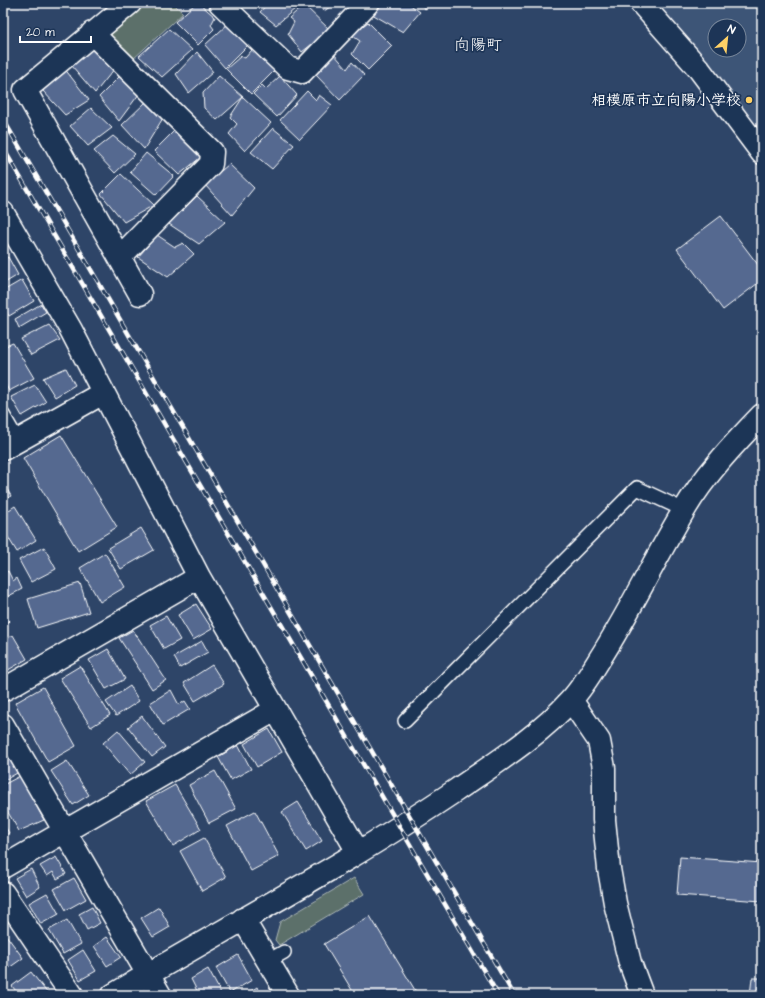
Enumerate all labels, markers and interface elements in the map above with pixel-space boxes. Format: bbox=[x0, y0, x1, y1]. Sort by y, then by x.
scale bar bbox=[20, 18, 91, 44]
north arrow bbox=[707, 18, 747, 58]
text: N bbox=[725, 21, 738, 38]
text: 20 m bbox=[26, 24, 55, 41]
district label: 向陽町 bbox=[454, 34, 502, 56]
place label: 相模原市立向陽小学校 bbox=[591, 90, 741, 111]
marker: 相模原市立向陽小学校 bbox=[744, 95, 754, 105]

